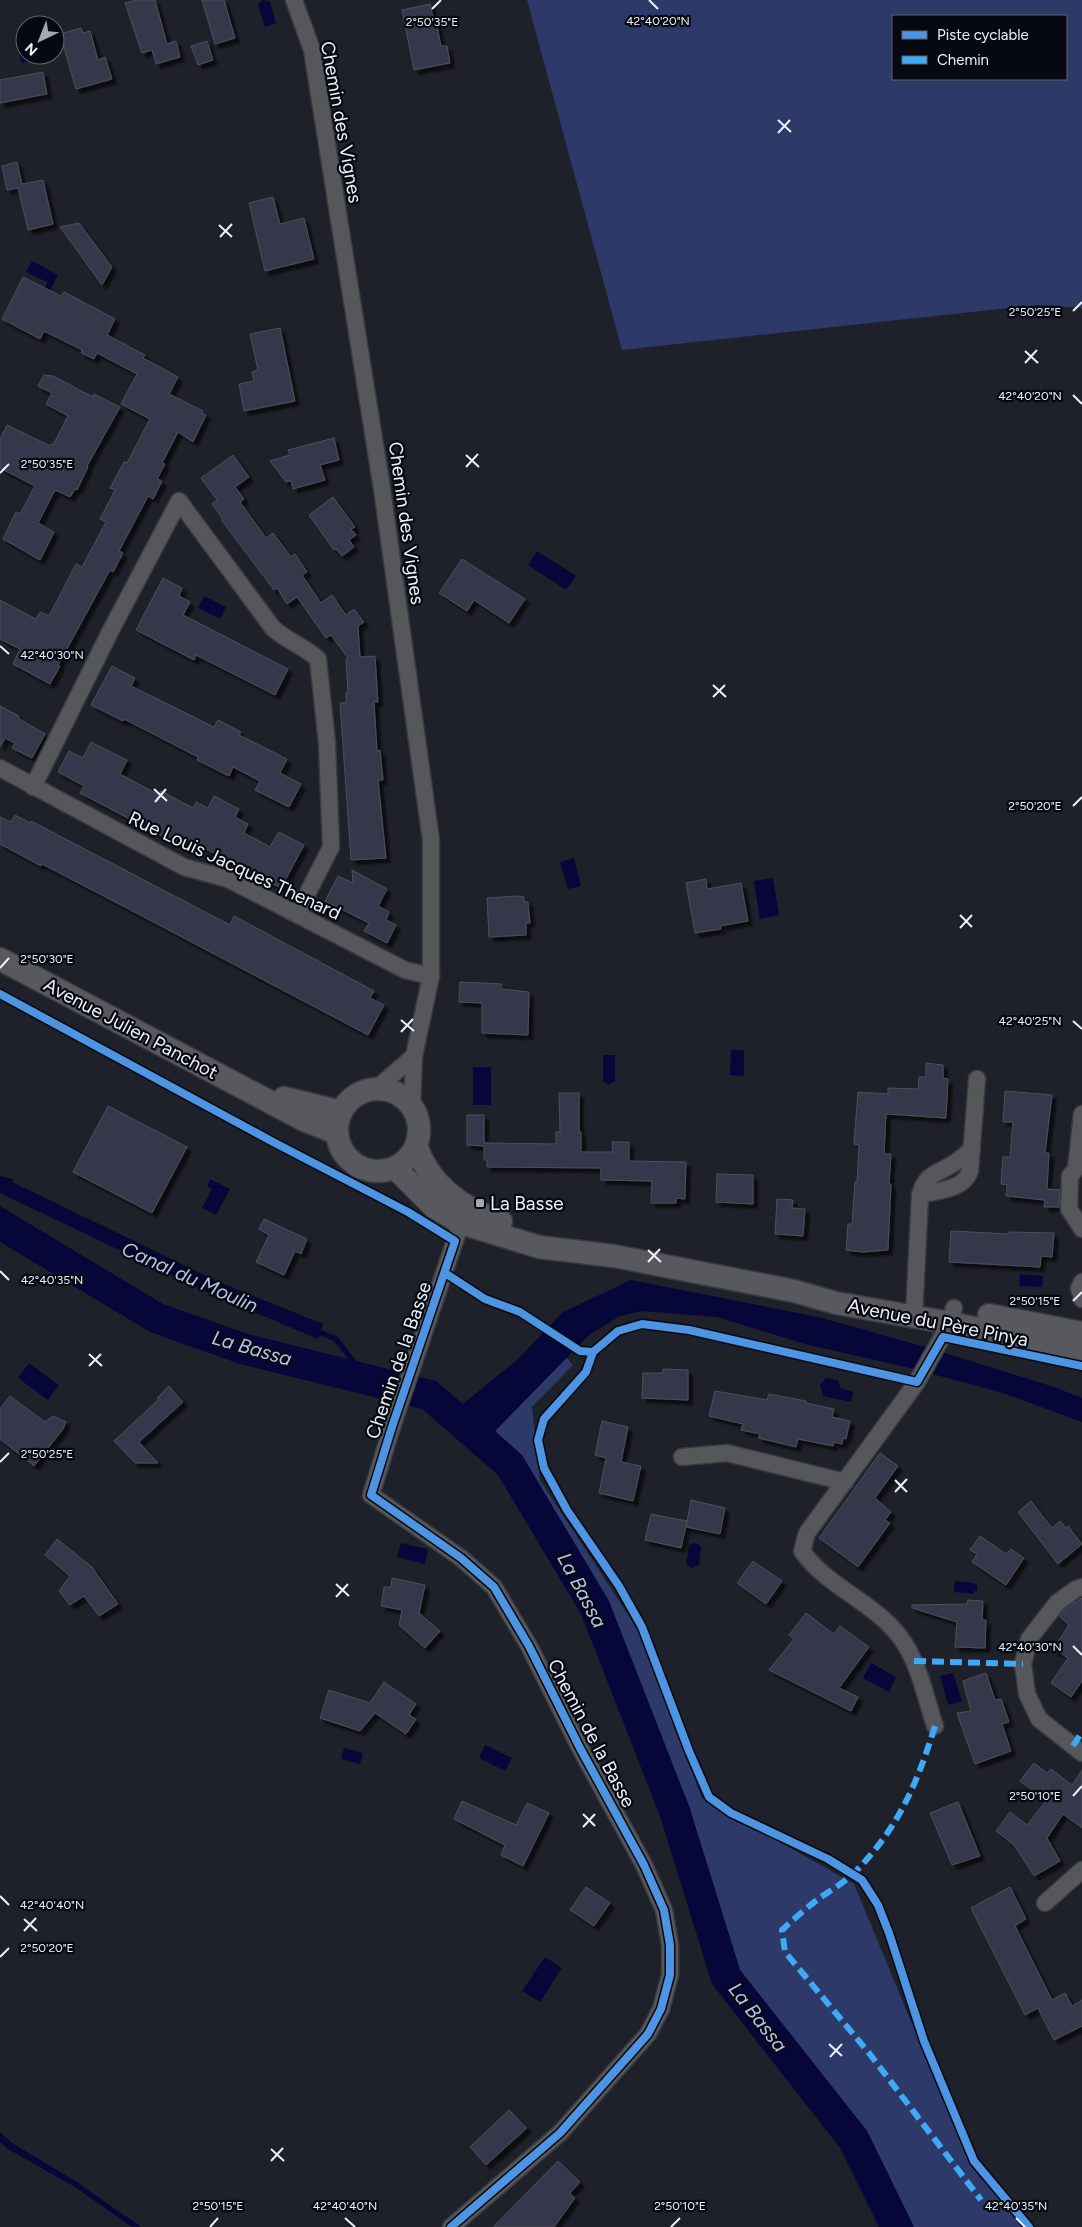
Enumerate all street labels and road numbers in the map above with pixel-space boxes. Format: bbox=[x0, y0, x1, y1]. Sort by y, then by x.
street label: Chemin des Vignes bbox=[316, 39, 367, 205]
street label: Chemin des Vignes bbox=[384, 440, 429, 606]
street label: Rue Louis Jacques Thenard bbox=[125, 806, 345, 925]
street label: Avenue Julien Panchot bbox=[40, 973, 222, 1084]
street label: Chemin de la Basse bbox=[361, 1279, 436, 1442]
street label: Avenue du Père Pinya bbox=[846, 1294, 1030, 1351]
street label: Chemin de la Basse bbox=[543, 1655, 640, 1811]

